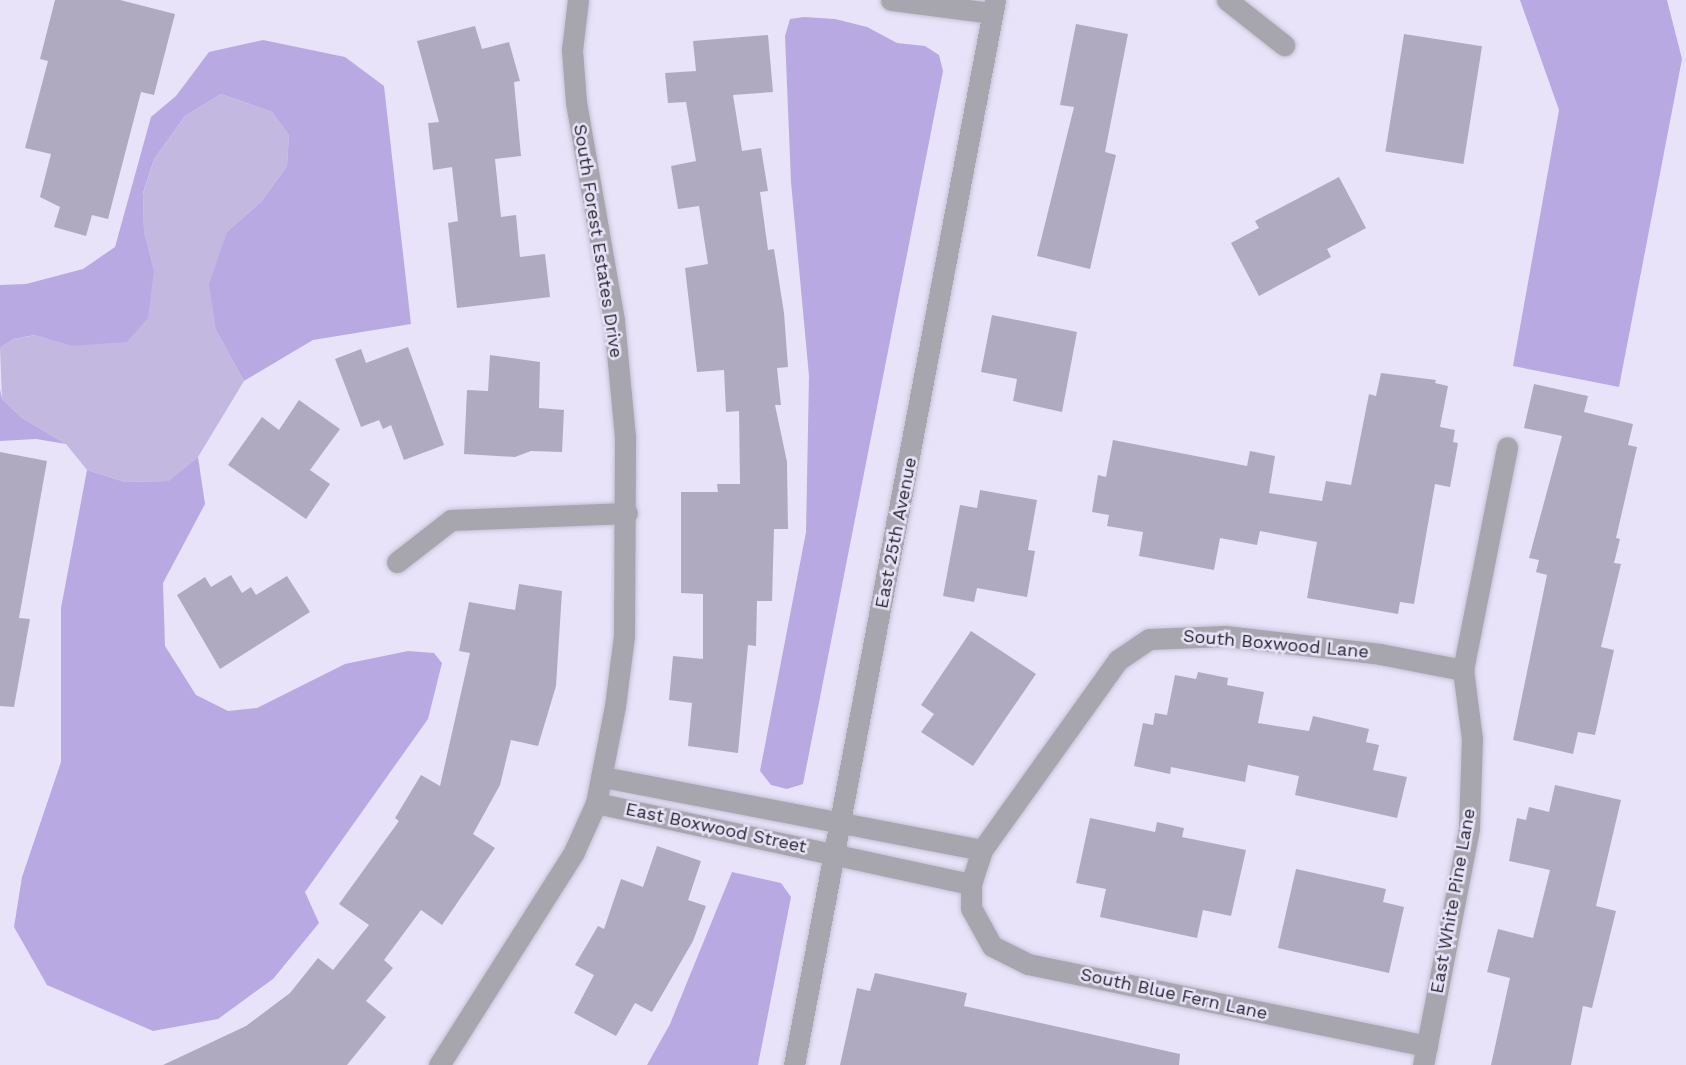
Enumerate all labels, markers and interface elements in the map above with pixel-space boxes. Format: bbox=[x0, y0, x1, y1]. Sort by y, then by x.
street label: South Forest Estates Drive bbox=[569, 123, 627, 359]
street label: East 25th Avenue bbox=[871, 455, 921, 611]
street label: South Boxwood Lane bbox=[1182, 625, 1370, 663]
street label: East Boxwood Street bbox=[623, 798, 809, 858]
street label: East White Pine Lane bbox=[1426, 807, 1480, 995]
street label: South Blue Fern Lane bbox=[1079, 964, 1269, 1024]

